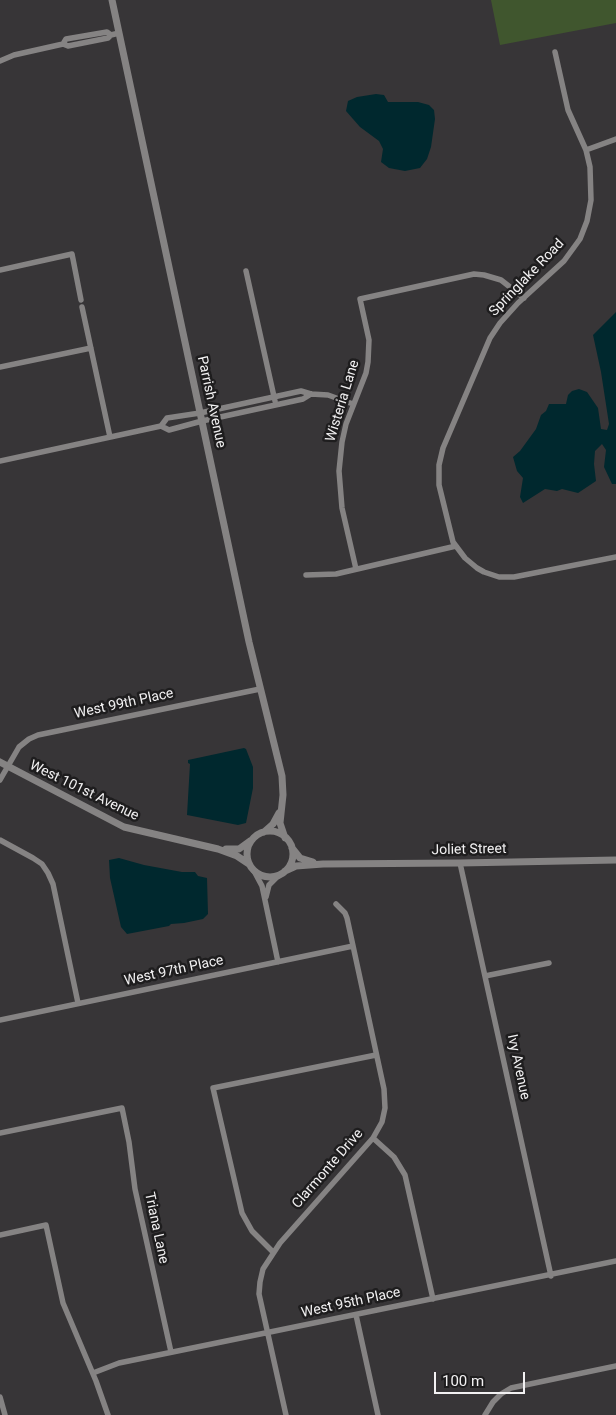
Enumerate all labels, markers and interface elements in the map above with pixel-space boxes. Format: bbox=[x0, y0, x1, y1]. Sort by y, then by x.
street label: Springlake Road bbox=[486, 236, 568, 320]
street label: Parrish Avenue bbox=[193, 355, 229, 449]
street label: Wisteria Lane bbox=[323, 358, 363, 444]
street label: West 99th Place bbox=[73, 685, 175, 723]
street label: West 101st Avenue bbox=[27, 757, 141, 825]
street label: Joliet Street bbox=[431, 841, 507, 859]
street label: West 97th Place bbox=[123, 952, 225, 990]
street label: Ivy Avenue bbox=[503, 1033, 533, 1101]
street label: Clarmonte Drive bbox=[289, 1126, 367, 1212]
street label: Triana Lane bbox=[140, 1191, 172, 1265]
street label: West 95th Place bbox=[300, 1284, 402, 1322]
scale bar bbox=[436, 1362, 527, 1394]
text: 100 m bbox=[442, 1372, 484, 1390]

